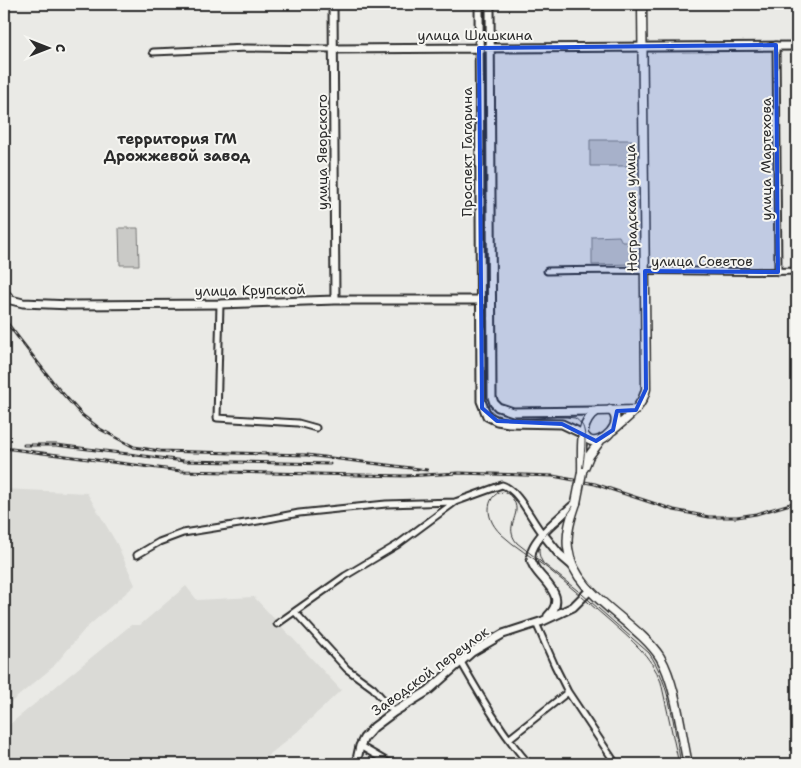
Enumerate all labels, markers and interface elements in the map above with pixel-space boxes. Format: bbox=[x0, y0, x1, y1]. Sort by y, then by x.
north arrow bbox=[22, 22, 72, 72]
street label: улица Шишкина bbox=[418, 26, 533, 44]
text: С bbox=[52, 44, 70, 52]
street label: Проспект Гагарина bbox=[458, 87, 476, 217]
street label: улица Яворского bbox=[313, 94, 331, 210]
street label: улица Мартехова bbox=[757, 97, 775, 221]
district label: территория ГМ Дрожжевой завод bbox=[104, 129, 251, 166]
street label: Ноградская улица bbox=[621, 144, 641, 272]
street label: улица Советов bbox=[651, 252, 753, 270]
street label: улица Крупской bbox=[194, 280, 306, 300]
street label: Заводской переулок bbox=[368, 622, 493, 720]

